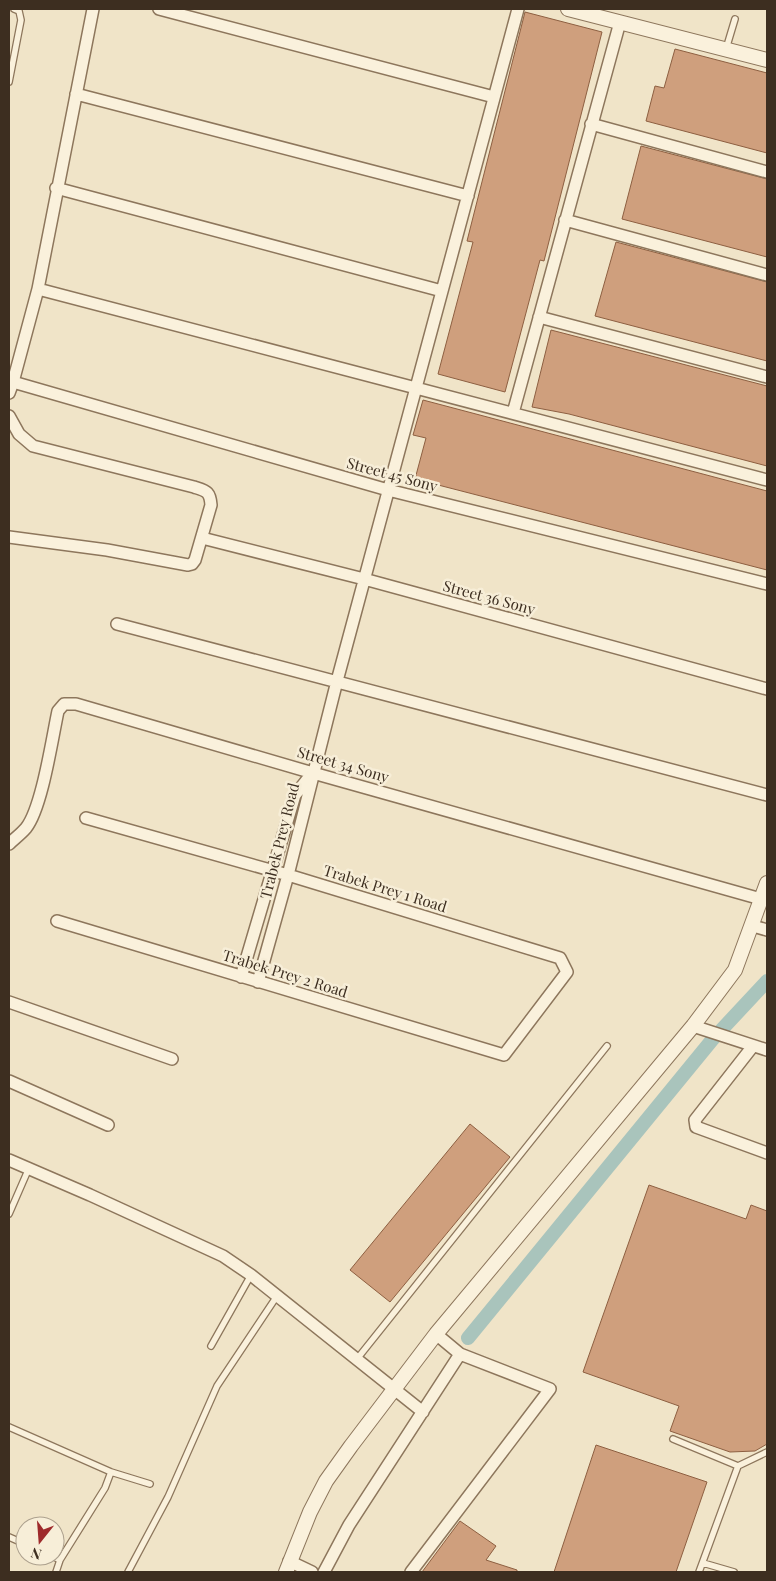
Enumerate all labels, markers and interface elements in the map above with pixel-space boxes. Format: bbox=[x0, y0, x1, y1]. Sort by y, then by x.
street label: Street 45 Sony bbox=[345, 452, 440, 496]
street label: Street 36 Sony bbox=[441, 575, 538, 619]
street label: Street 34 Sony bbox=[295, 741, 392, 787]
street label: Trabek Prey Road bbox=[255, 780, 303, 901]
street label: Trabek Prey 1 Road bbox=[321, 860, 450, 916]
street label: Trabek Prey 2 Road bbox=[220, 944, 351, 1002]
north arrow bbox=[15, 1516, 65, 1566]
text: N bbox=[28, 1543, 44, 1564]

